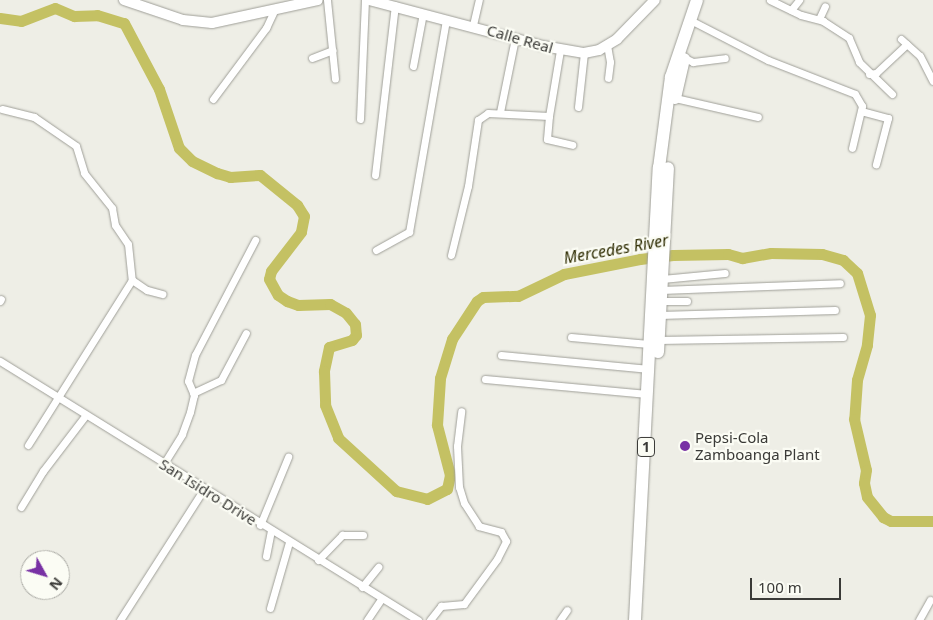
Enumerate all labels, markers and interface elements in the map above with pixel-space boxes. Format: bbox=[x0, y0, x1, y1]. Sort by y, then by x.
street label: Calle Real bbox=[485, 21, 555, 57]
water label: Mercedes River bbox=[562, 230, 670, 268]
place label: Pepsi-Cola Zamboanga Plant bbox=[695, 428, 820, 463]
road number: 1 bbox=[636, 436, 656, 458]
marker: Pepsi-Cola Zamboanga Plant bbox=[679, 440, 691, 452]
street label: San Isidro Drive bbox=[156, 455, 260, 529]
north arrow bbox=[20, 550, 70, 600]
scale bar bbox=[753, 568, 844, 600]
text: N bbox=[45, 574, 67, 595]
text: 100 m bbox=[758, 577, 802, 597]

